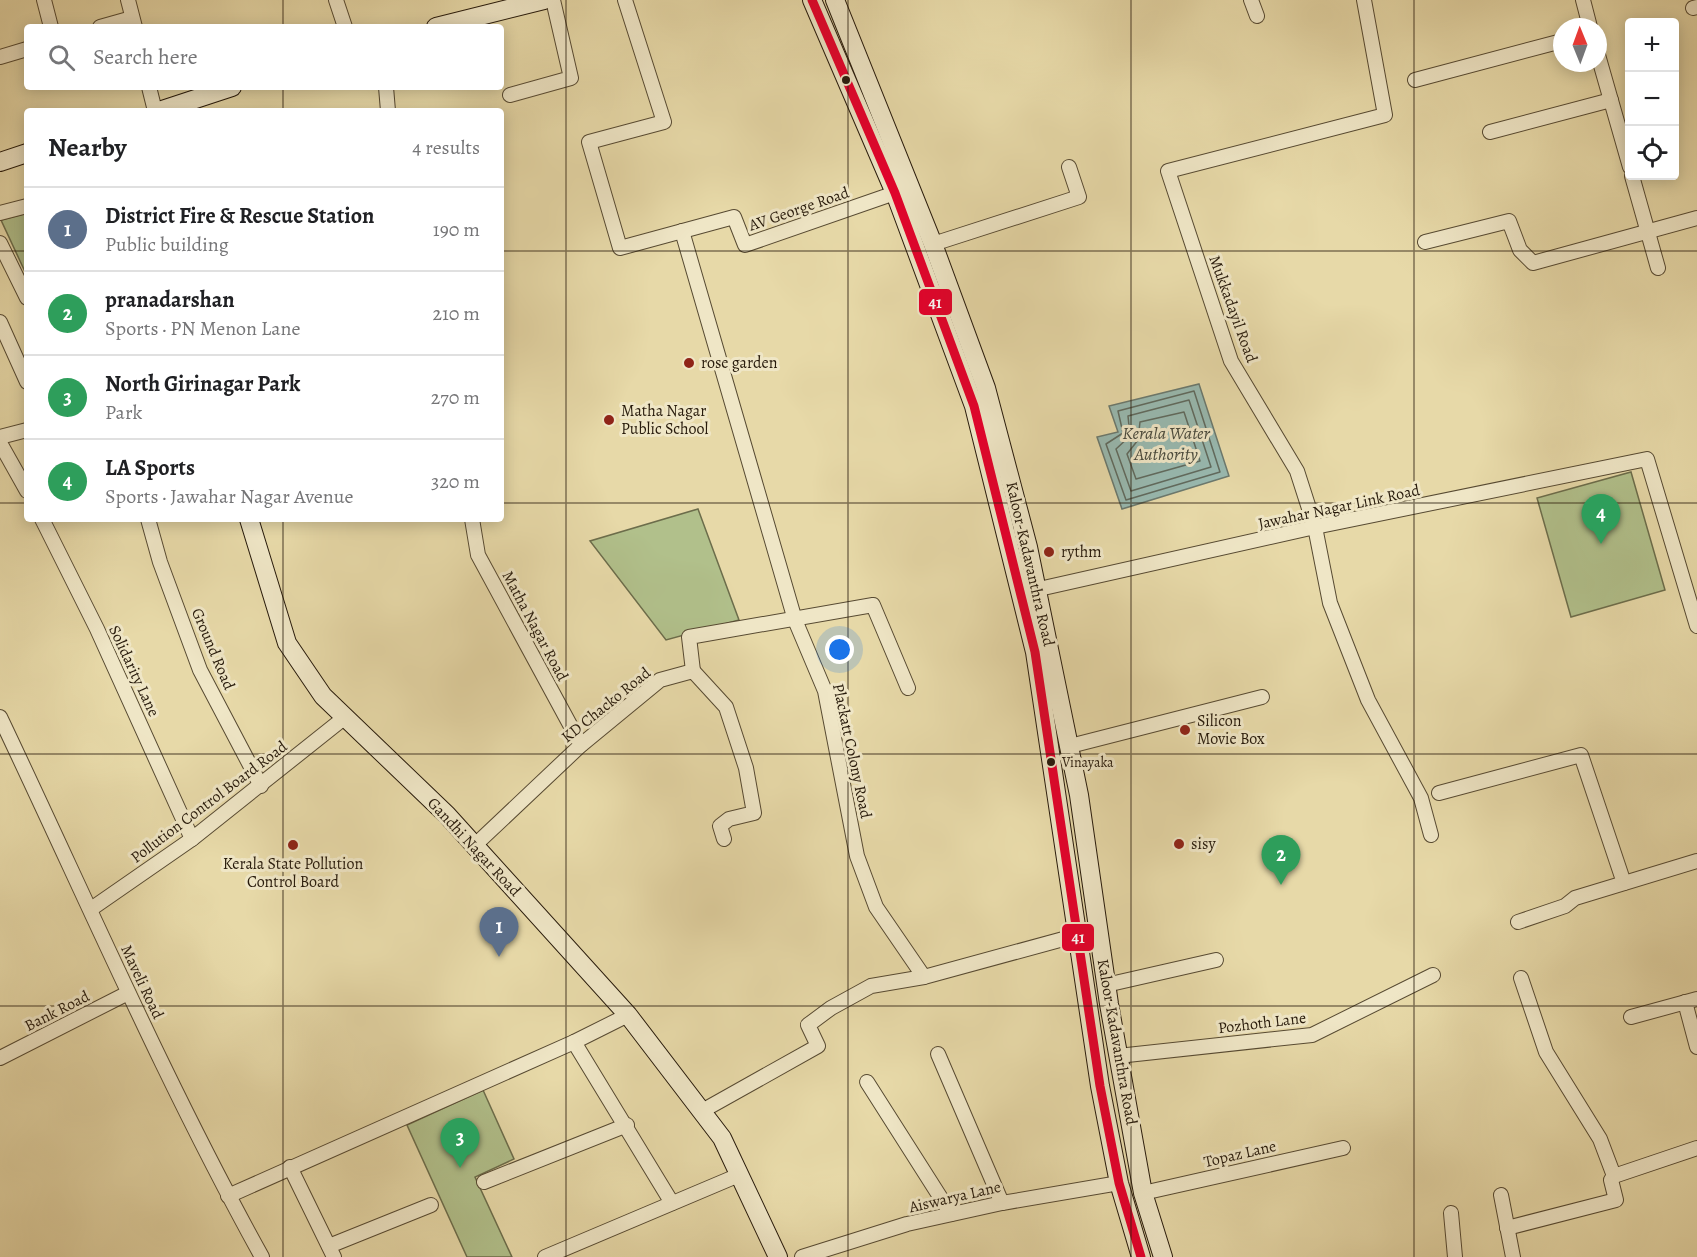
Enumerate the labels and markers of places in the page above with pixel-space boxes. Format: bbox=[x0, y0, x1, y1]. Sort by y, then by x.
unlabelled marker bbox=[840, 74, 852, 86]
place label: rose garden bbox=[701, 352, 778, 374]
marker: rose garden bbox=[682, 356, 696, 370]
place label: Matha Nagar Public School bbox=[621, 400, 708, 440]
marker: Matha Nagar Public School bbox=[602, 413, 616, 427]
pin: 4 bbox=[1582, 494, 1620, 544]
place label: rythm bbox=[1061, 541, 1102, 563]
marker: rythm bbox=[1042, 545, 1056, 559]
place label: Silicon Movie Box bbox=[1197, 710, 1265, 750]
marker: Silicon Movie Box bbox=[1178, 723, 1192, 737]
place label: Vinayaka bbox=[1061, 753, 1114, 772]
marker: Vinayaka bbox=[1045, 756, 1057, 768]
place label: sisy bbox=[1191, 833, 1216, 855]
pin: 2 bbox=[1262, 836, 1300, 885]
marker: sisy bbox=[1172, 837, 1186, 851]
marker: Kerala State Pollution Control Board bbox=[286, 838, 300, 852]
place label: Kerala State Pollution Control Board bbox=[223, 853, 364, 893]
pin: 1 bbox=[480, 908, 518, 957]
pin: 3 bbox=[440, 1118, 480, 1168]

